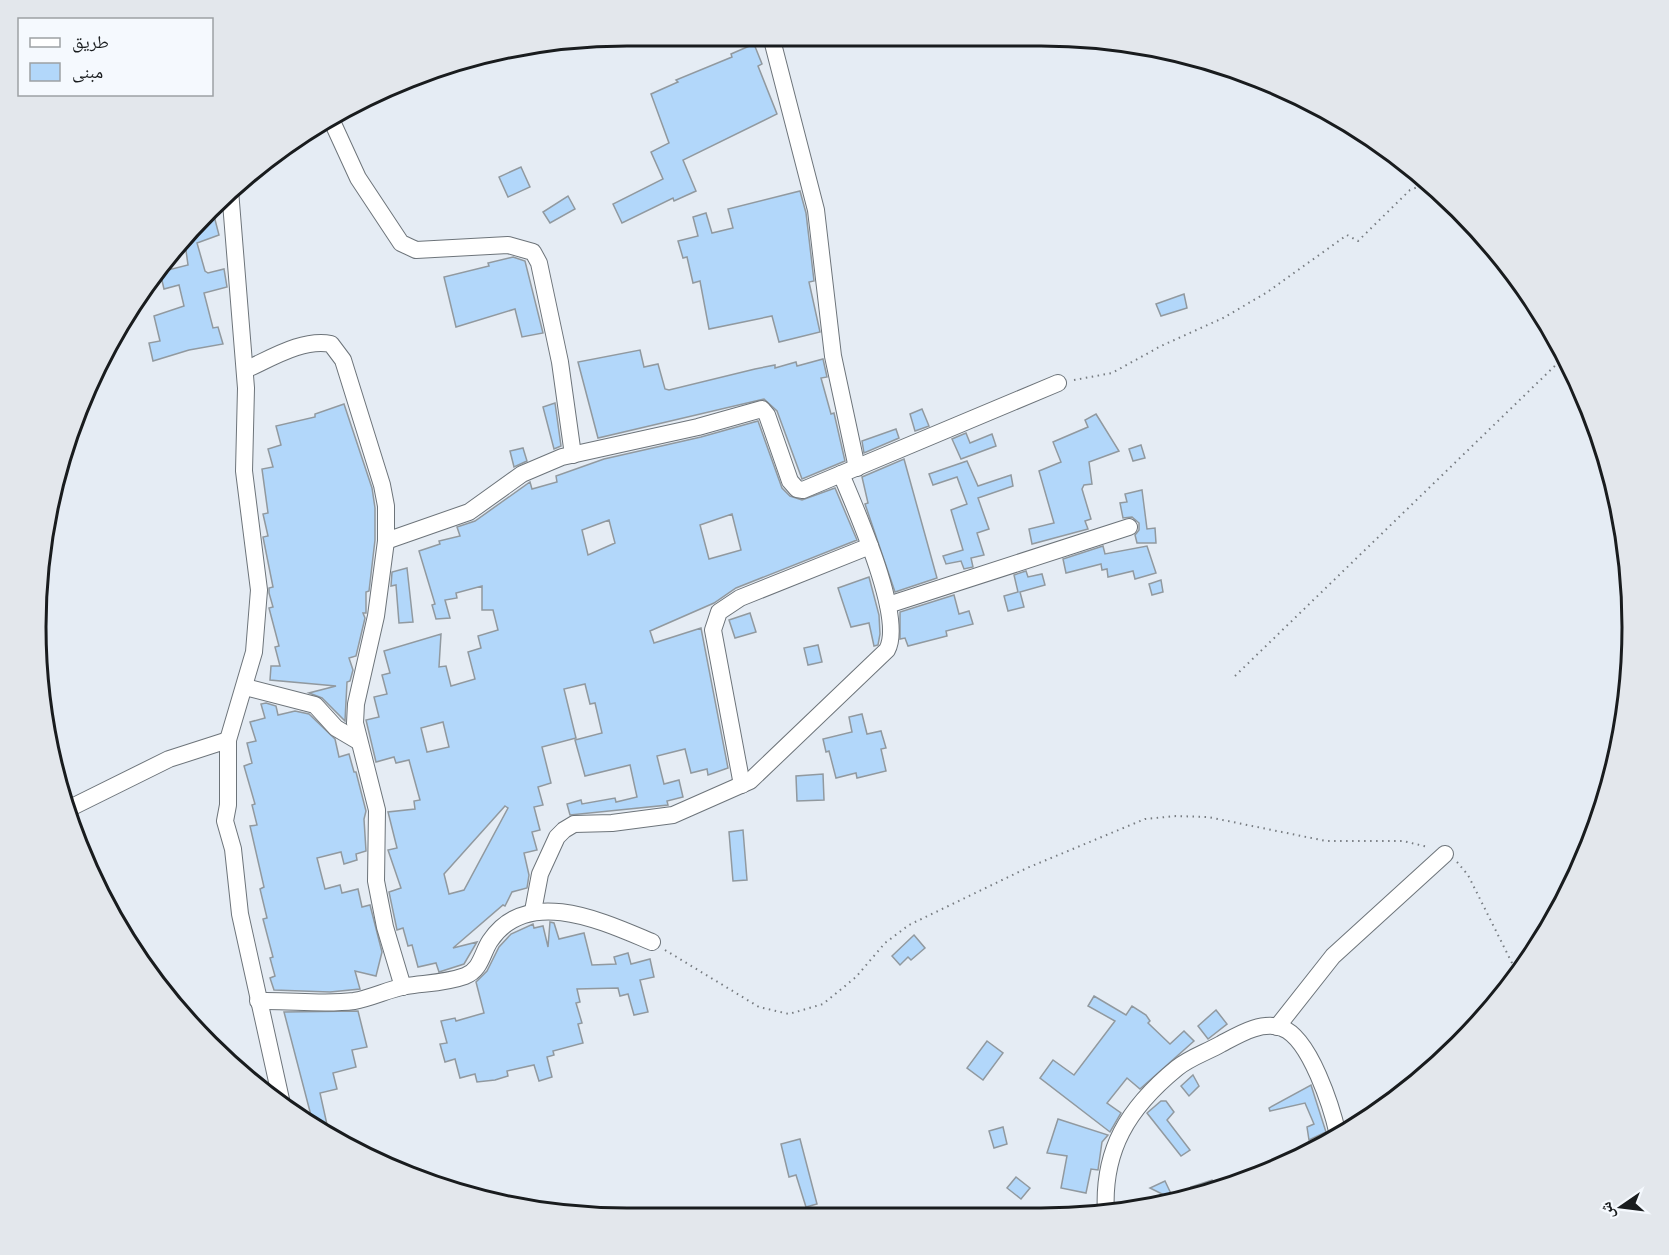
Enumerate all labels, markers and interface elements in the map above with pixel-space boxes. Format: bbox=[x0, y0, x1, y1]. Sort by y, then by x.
legend bbox=[18, 18, 213, 96]
text: طريق bbox=[72, 30, 109, 53]
text: مبنى bbox=[72, 60, 103, 83]
north arrow bbox=[1591, 1177, 1651, 1237]
text: ش bbox=[1595, 1200, 1618, 1221]

